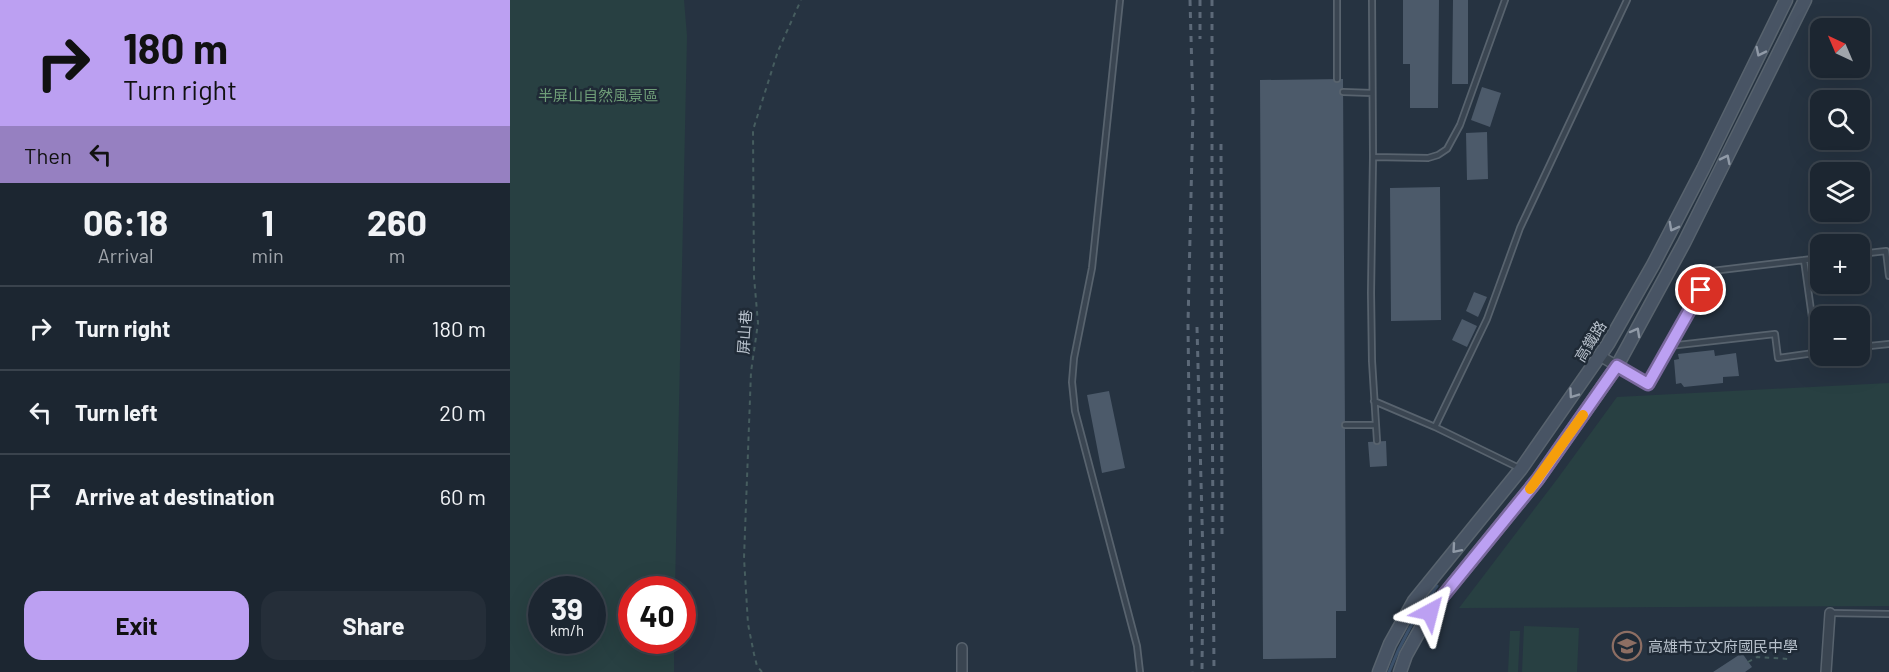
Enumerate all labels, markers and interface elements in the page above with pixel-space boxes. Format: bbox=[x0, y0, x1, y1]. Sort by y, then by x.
north arrow bbox=[1810, 18, 1870, 78]
map controls bbox=[1810, 18, 1870, 366]
text: 180 m bbox=[123, 22, 228, 72]
icon: right bbox=[24, 24, 102, 102]
one-way arrow bbox=[1756, 46, 1768, 57]
text: Turn right bbox=[123, 73, 237, 105]
park label: 半屏山自然風景區 bbox=[538, 86, 658, 104]
button: search bbox=[1810, 90, 1870, 150]
icon: left bbox=[84, 138, 117, 171]
text: Then bbox=[24, 142, 72, 168]
one-way arrow bbox=[1719, 155, 1730, 165]
button: layers bbox=[1810, 162, 1870, 222]
text: 06:18 bbox=[83, 200, 168, 243]
text: 1 bbox=[261, 200, 274, 243]
text: 260 bbox=[367, 200, 427, 243]
one-way arrow bbox=[1669, 220, 1680, 231]
button: + bbox=[1810, 234, 1870, 294]
text: Arrival bbox=[98, 243, 154, 267]
text: min bbox=[251, 243, 284, 267]
text: m bbox=[389, 243, 405, 267]
pin bbox=[1675, 264, 1726, 315]
icon: arrive bbox=[1684, 273, 1717, 306]
button: − bbox=[1810, 306, 1870, 366]
street label: 屏山巷 bbox=[733, 309, 755, 355]
icon: right bbox=[24, 312, 57, 345]
text: Turn right bbox=[75, 315, 170, 341]
text: 180 m bbox=[432, 315, 486, 341]
street label: 高鐵路 bbox=[1570, 317, 1610, 365]
one-way arrow bbox=[1628, 327, 1640, 338]
one-way arrow bbox=[1569, 387, 1580, 398]
icon: left bbox=[24, 396, 57, 429]
text: Turn left bbox=[75, 399, 158, 425]
text: 20 m bbox=[439, 399, 486, 425]
icon: arrive bbox=[24, 480, 57, 513]
text: Arrive at destination bbox=[75, 483, 274, 509]
text: 60 m bbox=[440, 483, 486, 509]
one-way arrow bbox=[1452, 542, 1463, 553]
speed limit sign: 40 bbox=[618, 576, 696, 654]
position arrow bbox=[1398, 580, 1462, 644]
text: 39 bbox=[551, 590, 583, 626]
button: Exit bbox=[24, 591, 249, 660]
button: Share bbox=[261, 591, 486, 660]
text: km/h bbox=[550, 621, 584, 639]
school or university icon: 高雄市立文府國民中學 bbox=[1611, 630, 1643, 662]
place label: 高雄市立文府國民中學 bbox=[1648, 637, 1798, 655]

